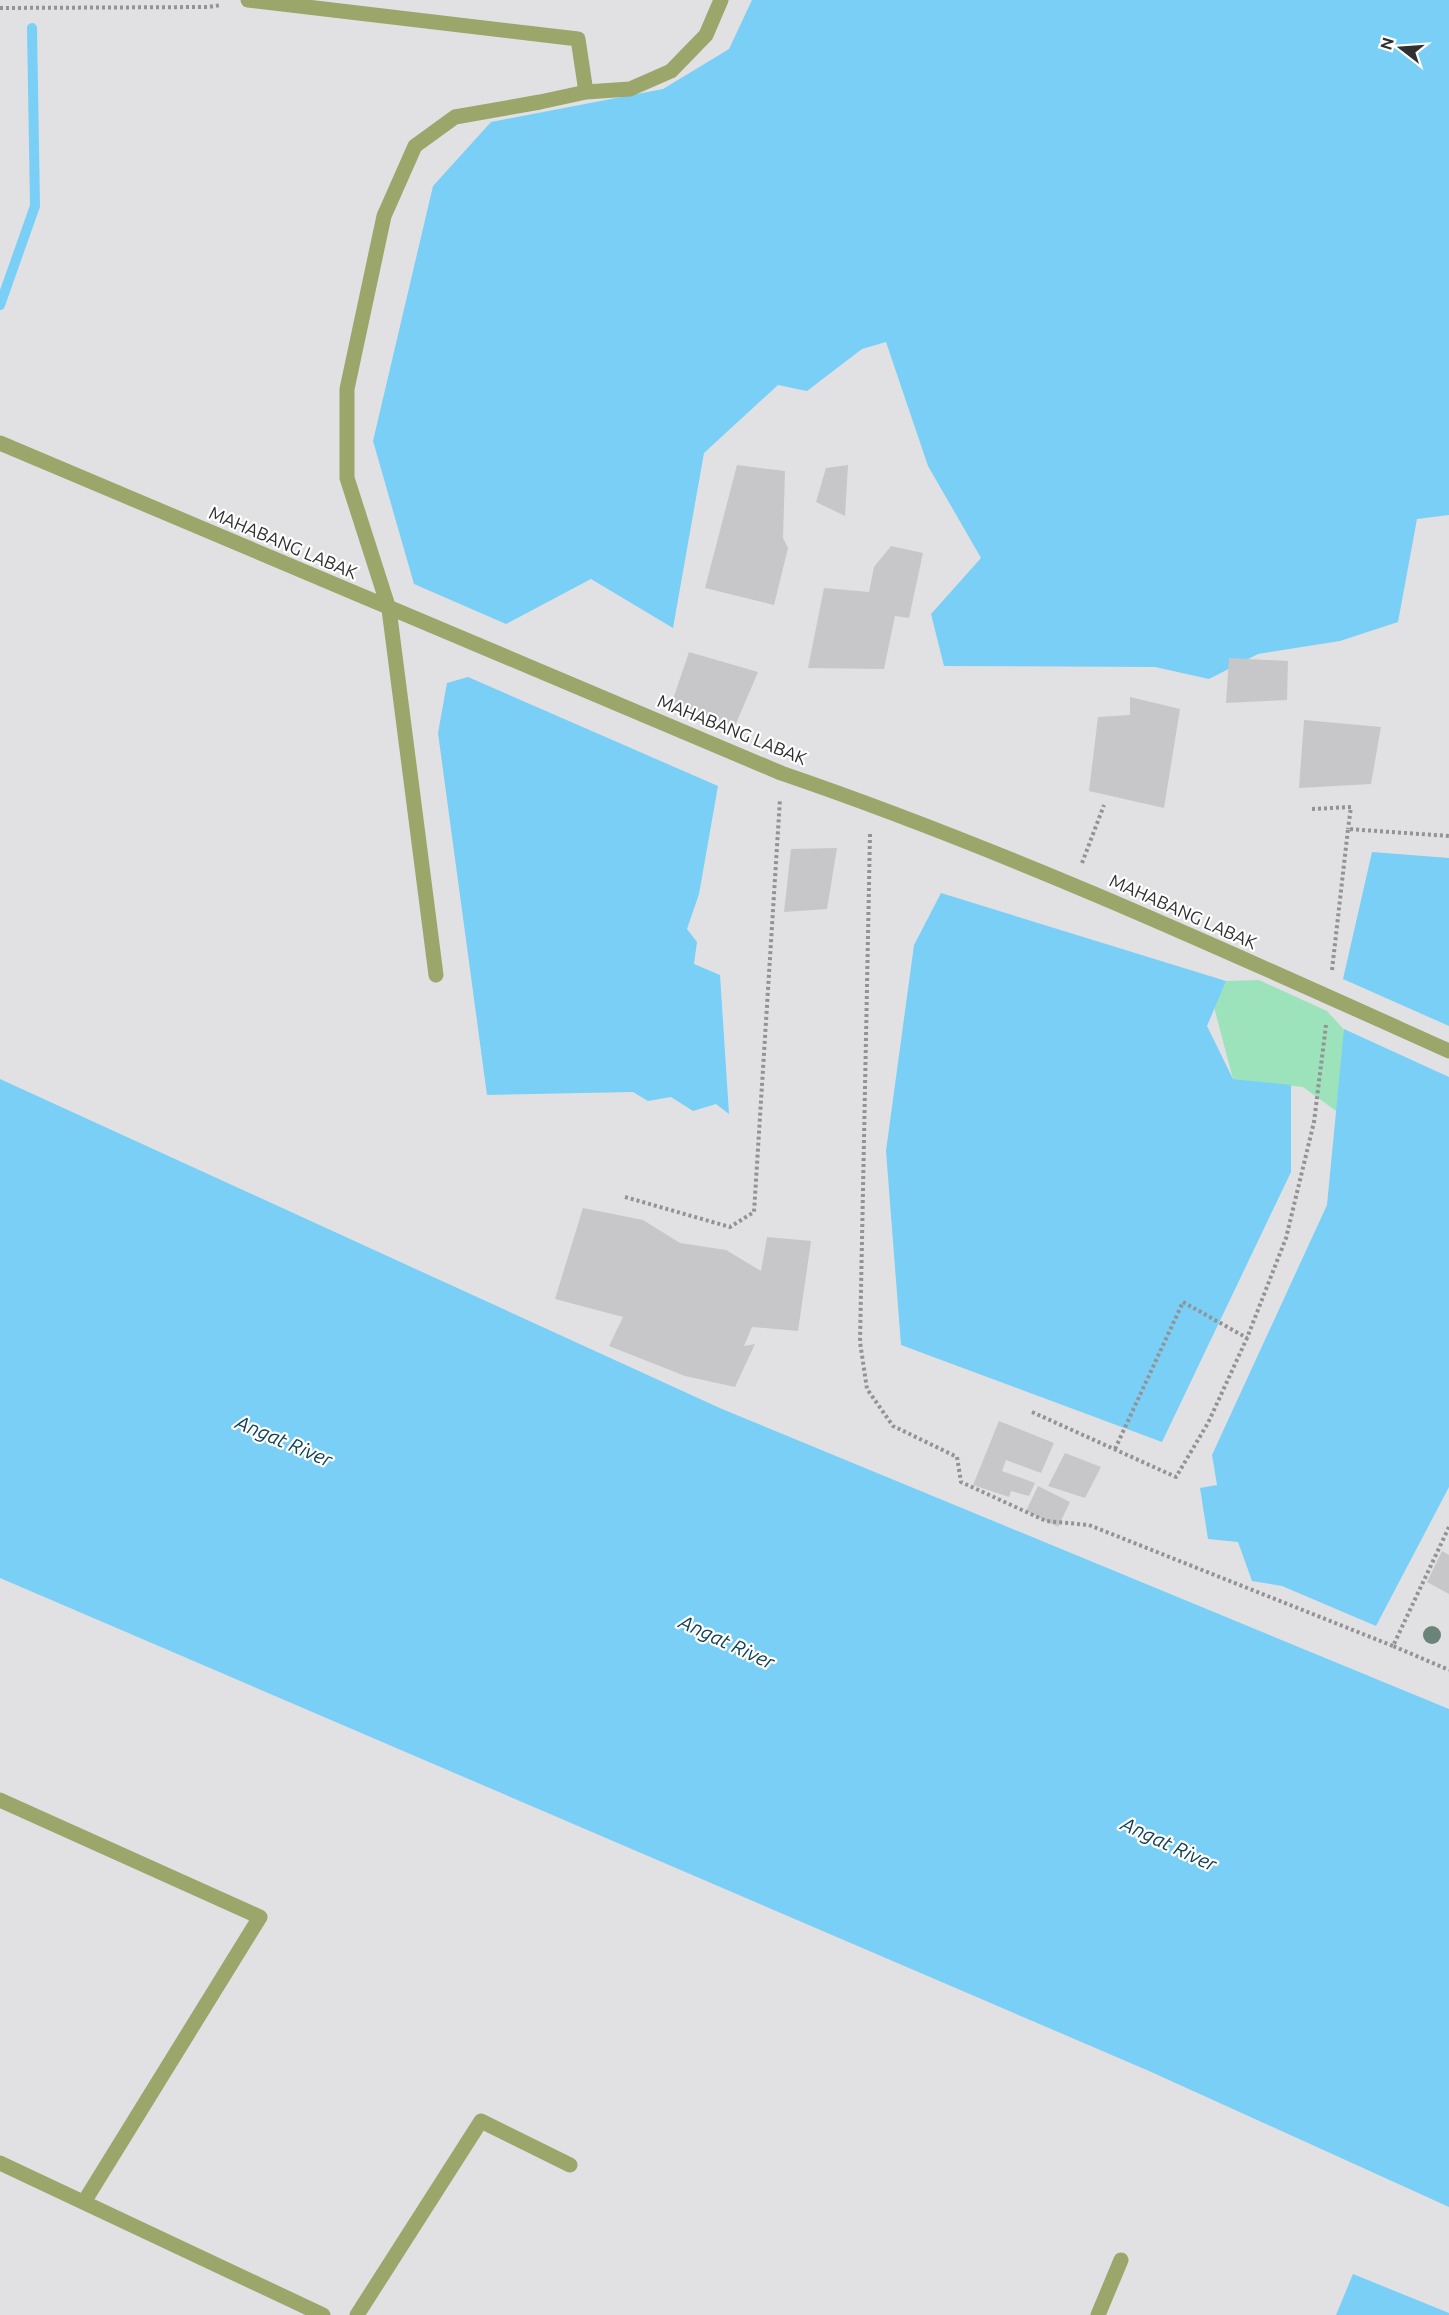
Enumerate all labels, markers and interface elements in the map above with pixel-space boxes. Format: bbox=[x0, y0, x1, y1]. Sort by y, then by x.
north arrow bbox=[1371, 18, 1431, 78]
text: N bbox=[1376, 35, 1397, 52]
street label: MAHABANG LABAK bbox=[206, 502, 361, 582]
street label: MAHABANG LABAK bbox=[655, 690, 810, 768]
street label: MAHABANG LABAK bbox=[1107, 870, 1260, 953]
water label: Angat River bbox=[232, 1410, 337, 1472]
water label: Angat River bbox=[675, 1609, 780, 1674]
water label: Angat River bbox=[1117, 1811, 1222, 1876]

